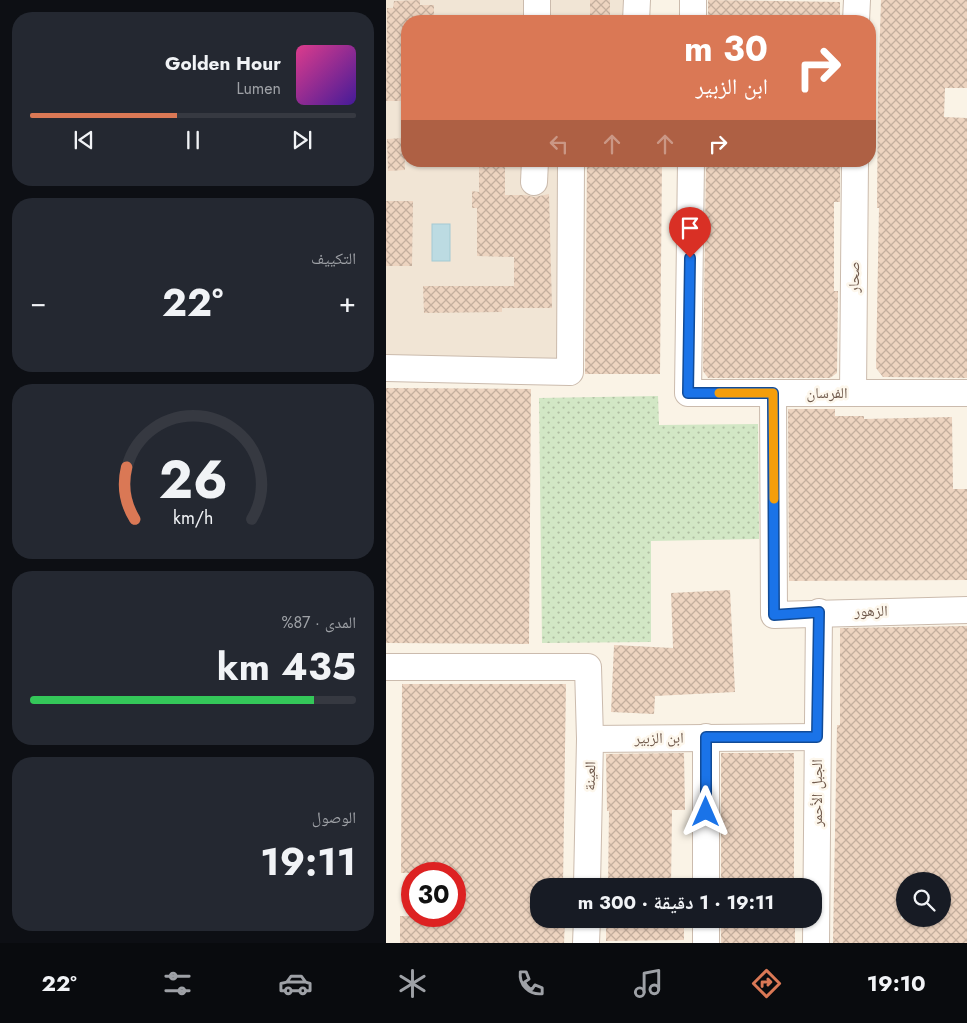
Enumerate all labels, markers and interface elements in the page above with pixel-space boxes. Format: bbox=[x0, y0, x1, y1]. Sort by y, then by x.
text: 30 m bbox=[684, 24, 768, 74]
icon: right bbox=[786, 35, 851, 100]
text: Golden Hour bbox=[165, 50, 281, 77]
text: ابن الزبير bbox=[696, 70, 768, 102]
text: Lumen bbox=[237, 77, 281, 100]
icon: previous bbox=[70, 126, 98, 154]
icon: pause bbox=[179, 126, 207, 154]
icon: next bbox=[288, 126, 316, 154]
icon: left bbox=[545, 130, 573, 158]
icon: ahead bbox=[598, 130, 626, 158]
icon: ahead bbox=[651, 130, 679, 158]
icon: right bbox=[704, 130, 732, 158]
pin bbox=[669, 207, 711, 258]
icon: arrive bbox=[676, 214, 704, 242]
text: التكييف bbox=[311, 247, 356, 270]
street label: صحار bbox=[843, 261, 865, 294]
text: 22° bbox=[162, 275, 223, 330]
text: − bbox=[30, 282, 47, 323]
text: + bbox=[339, 282, 356, 323]
street label: الفرسان bbox=[806, 382, 848, 404]
text: 26 bbox=[159, 442, 227, 518]
text: km/h bbox=[173, 505, 213, 531]
street label: الزهور bbox=[853, 600, 888, 622]
text: المدى · 87% bbox=[281, 611, 356, 634]
text: 435 km bbox=[217, 639, 356, 694]
street label: ابن الزبير bbox=[633, 727, 684, 749]
street label: الجبل الأحمر bbox=[806, 759, 828, 828]
street label: العينة bbox=[579, 761, 601, 791]
position arrow bbox=[679, 785, 731, 837]
text: الوصول bbox=[312, 806, 356, 829]
text: 19:11 bbox=[260, 834, 356, 889]
speed limit sign: 30 bbox=[401, 862, 466, 927]
map controls bbox=[896, 872, 951, 927]
button: search bbox=[896, 872, 951, 927]
text: 19:11 · 1 دقيقة · 300 m bbox=[578, 889, 774, 916]
icon: filters bbox=[160, 966, 195, 1001]
icon: car bbox=[278, 966, 313, 1001]
icon: climate bbox=[395, 966, 430, 1001]
icon: phone bbox=[513, 966, 548, 1001]
icon: music bbox=[631, 966, 666, 1001]
icon: directions bbox=[749, 966, 784, 1001]
text: 22° bbox=[42, 967, 77, 999]
text: 19:10 bbox=[867, 967, 926, 999]

